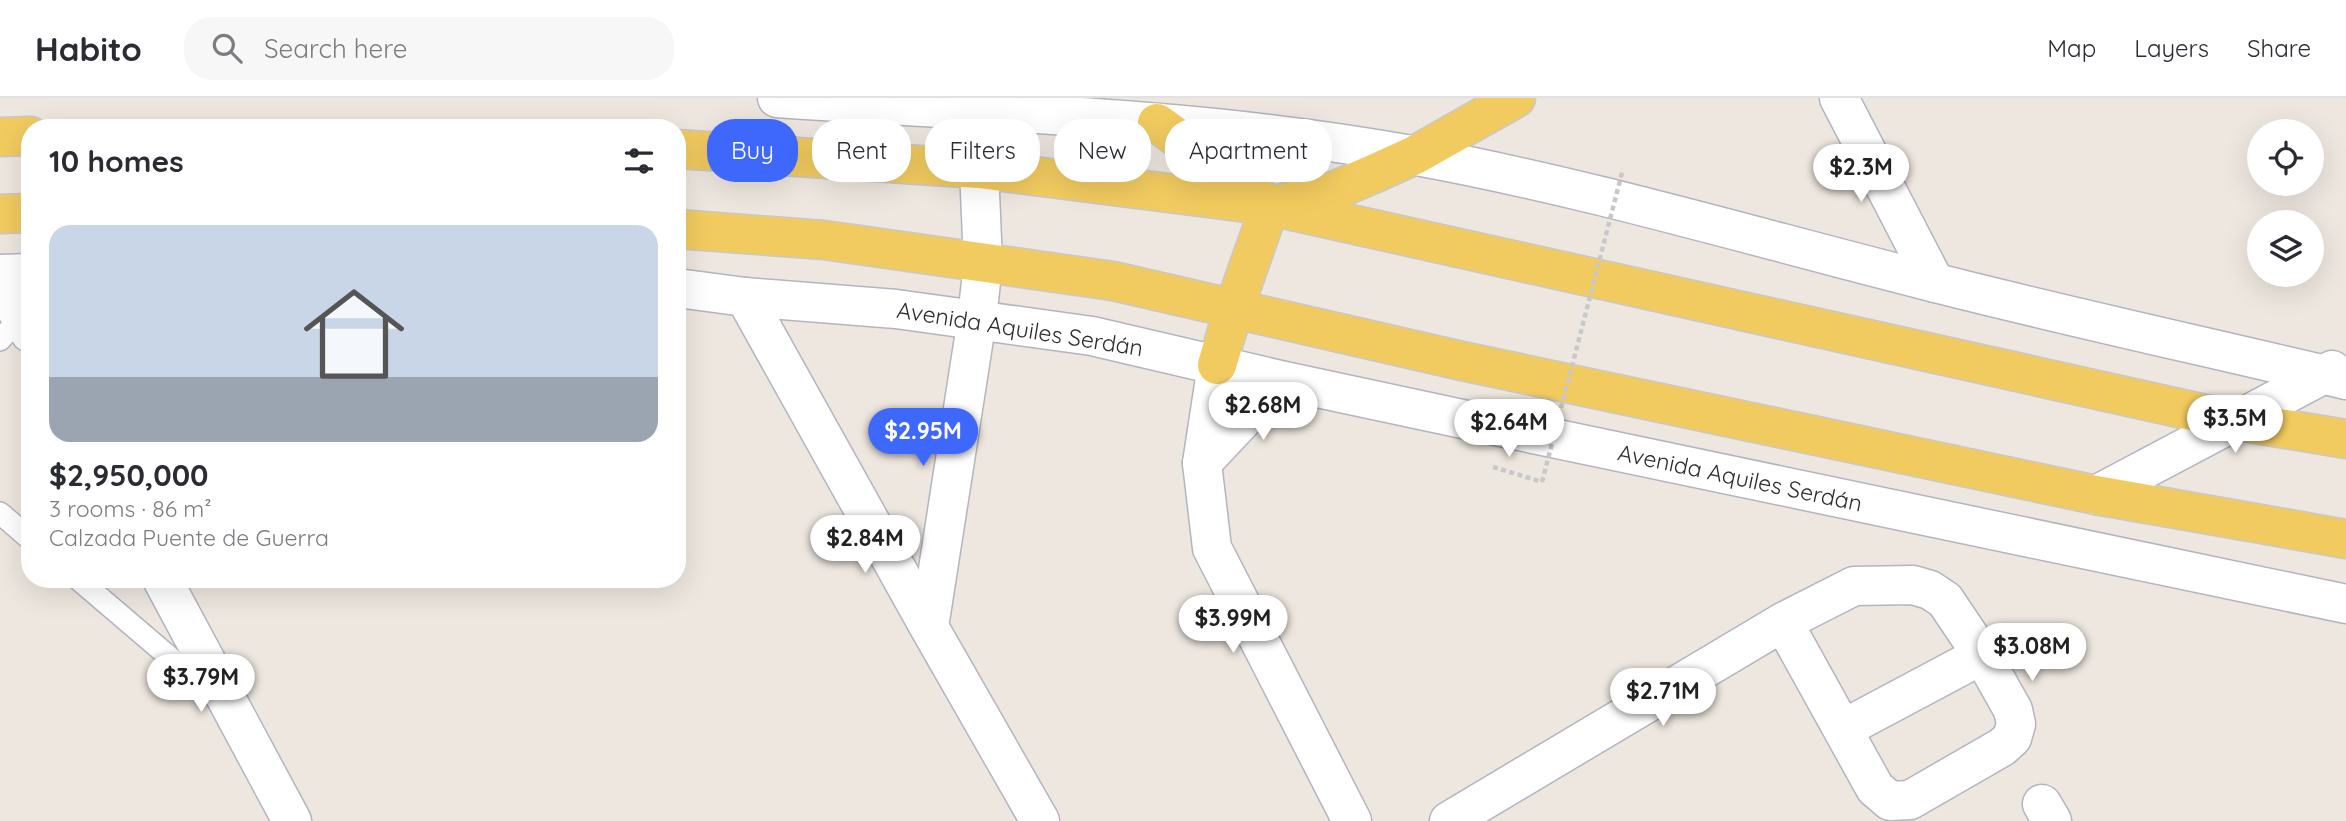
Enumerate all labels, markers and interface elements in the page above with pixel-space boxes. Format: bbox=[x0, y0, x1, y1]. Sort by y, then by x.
search box bbox=[184, 17, 674, 80]
text: Habito bbox=[35, 28, 142, 69]
icon: search bbox=[208, 29, 246, 67]
text: Search here bbox=[264, 32, 407, 65]
text: Map bbox=[2047, 33, 2096, 63]
text: Layers bbox=[2134, 33, 2209, 63]
text: Share bbox=[2247, 33, 2311, 63]
chip: Buy bbox=[707, 119, 798, 182]
chip: Rent bbox=[812, 119, 911, 182]
chip: Filters bbox=[925, 119, 1040, 182]
chip: New bbox=[1054, 119, 1151, 182]
chip: Apartment bbox=[1165, 119, 1332, 182]
map controls bbox=[2247, 119, 2324, 287]
button: locate bbox=[2247, 119, 2324, 196]
text: 10 homes bbox=[49, 142, 184, 180]
icon: filters bbox=[620, 142, 658, 180]
pin: $2.3M bbox=[1812, 144, 1910, 204]
text: $2.3M bbox=[1829, 152, 1893, 181]
button: layers bbox=[2247, 210, 2324, 287]
icon: home bbox=[291, 271, 417, 397]
street label: Avenida Aquiles Serdán bbox=[895, 295, 1145, 362]
pin: $2.68M bbox=[1206, 382, 1320, 442]
text: $2.68M bbox=[1225, 390, 1301, 419]
pin: $3.5M bbox=[2186, 396, 2284, 455]
pin: $2.64M bbox=[1452, 400, 1566, 459]
text: $3.5M bbox=[2203, 403, 2267, 432]
text: $2.64M bbox=[1470, 407, 1548, 436]
pin: $2.95M bbox=[866, 408, 980, 468]
text: $2.95M bbox=[884, 416, 962, 445]
street label: Avenida Aquiles Serdán bbox=[1615, 437, 1865, 518]
text: $2,950,000 bbox=[49, 456, 208, 494]
text: 3 rooms · 86 m² bbox=[49, 494, 212, 523]
pin: $2.84M bbox=[808, 516, 922, 575]
text: Calzada Puente de Guerra bbox=[49, 523, 329, 552]
text: $2.84M bbox=[826, 523, 904, 552]
pin: $3.99M bbox=[1176, 596, 1290, 655]
text: $3.99M bbox=[1195, 603, 1271, 632]
pin: $3.08M bbox=[1975, 624, 2089, 683]
text: $3.08M bbox=[1993, 631, 2071, 660]
pin: $3.79M bbox=[144, 654, 258, 714]
text: $3.79M bbox=[163, 662, 239, 691]
pin: $2.71M bbox=[1606, 668, 1720, 728]
text: $2.71M bbox=[1626, 676, 1700, 705]

